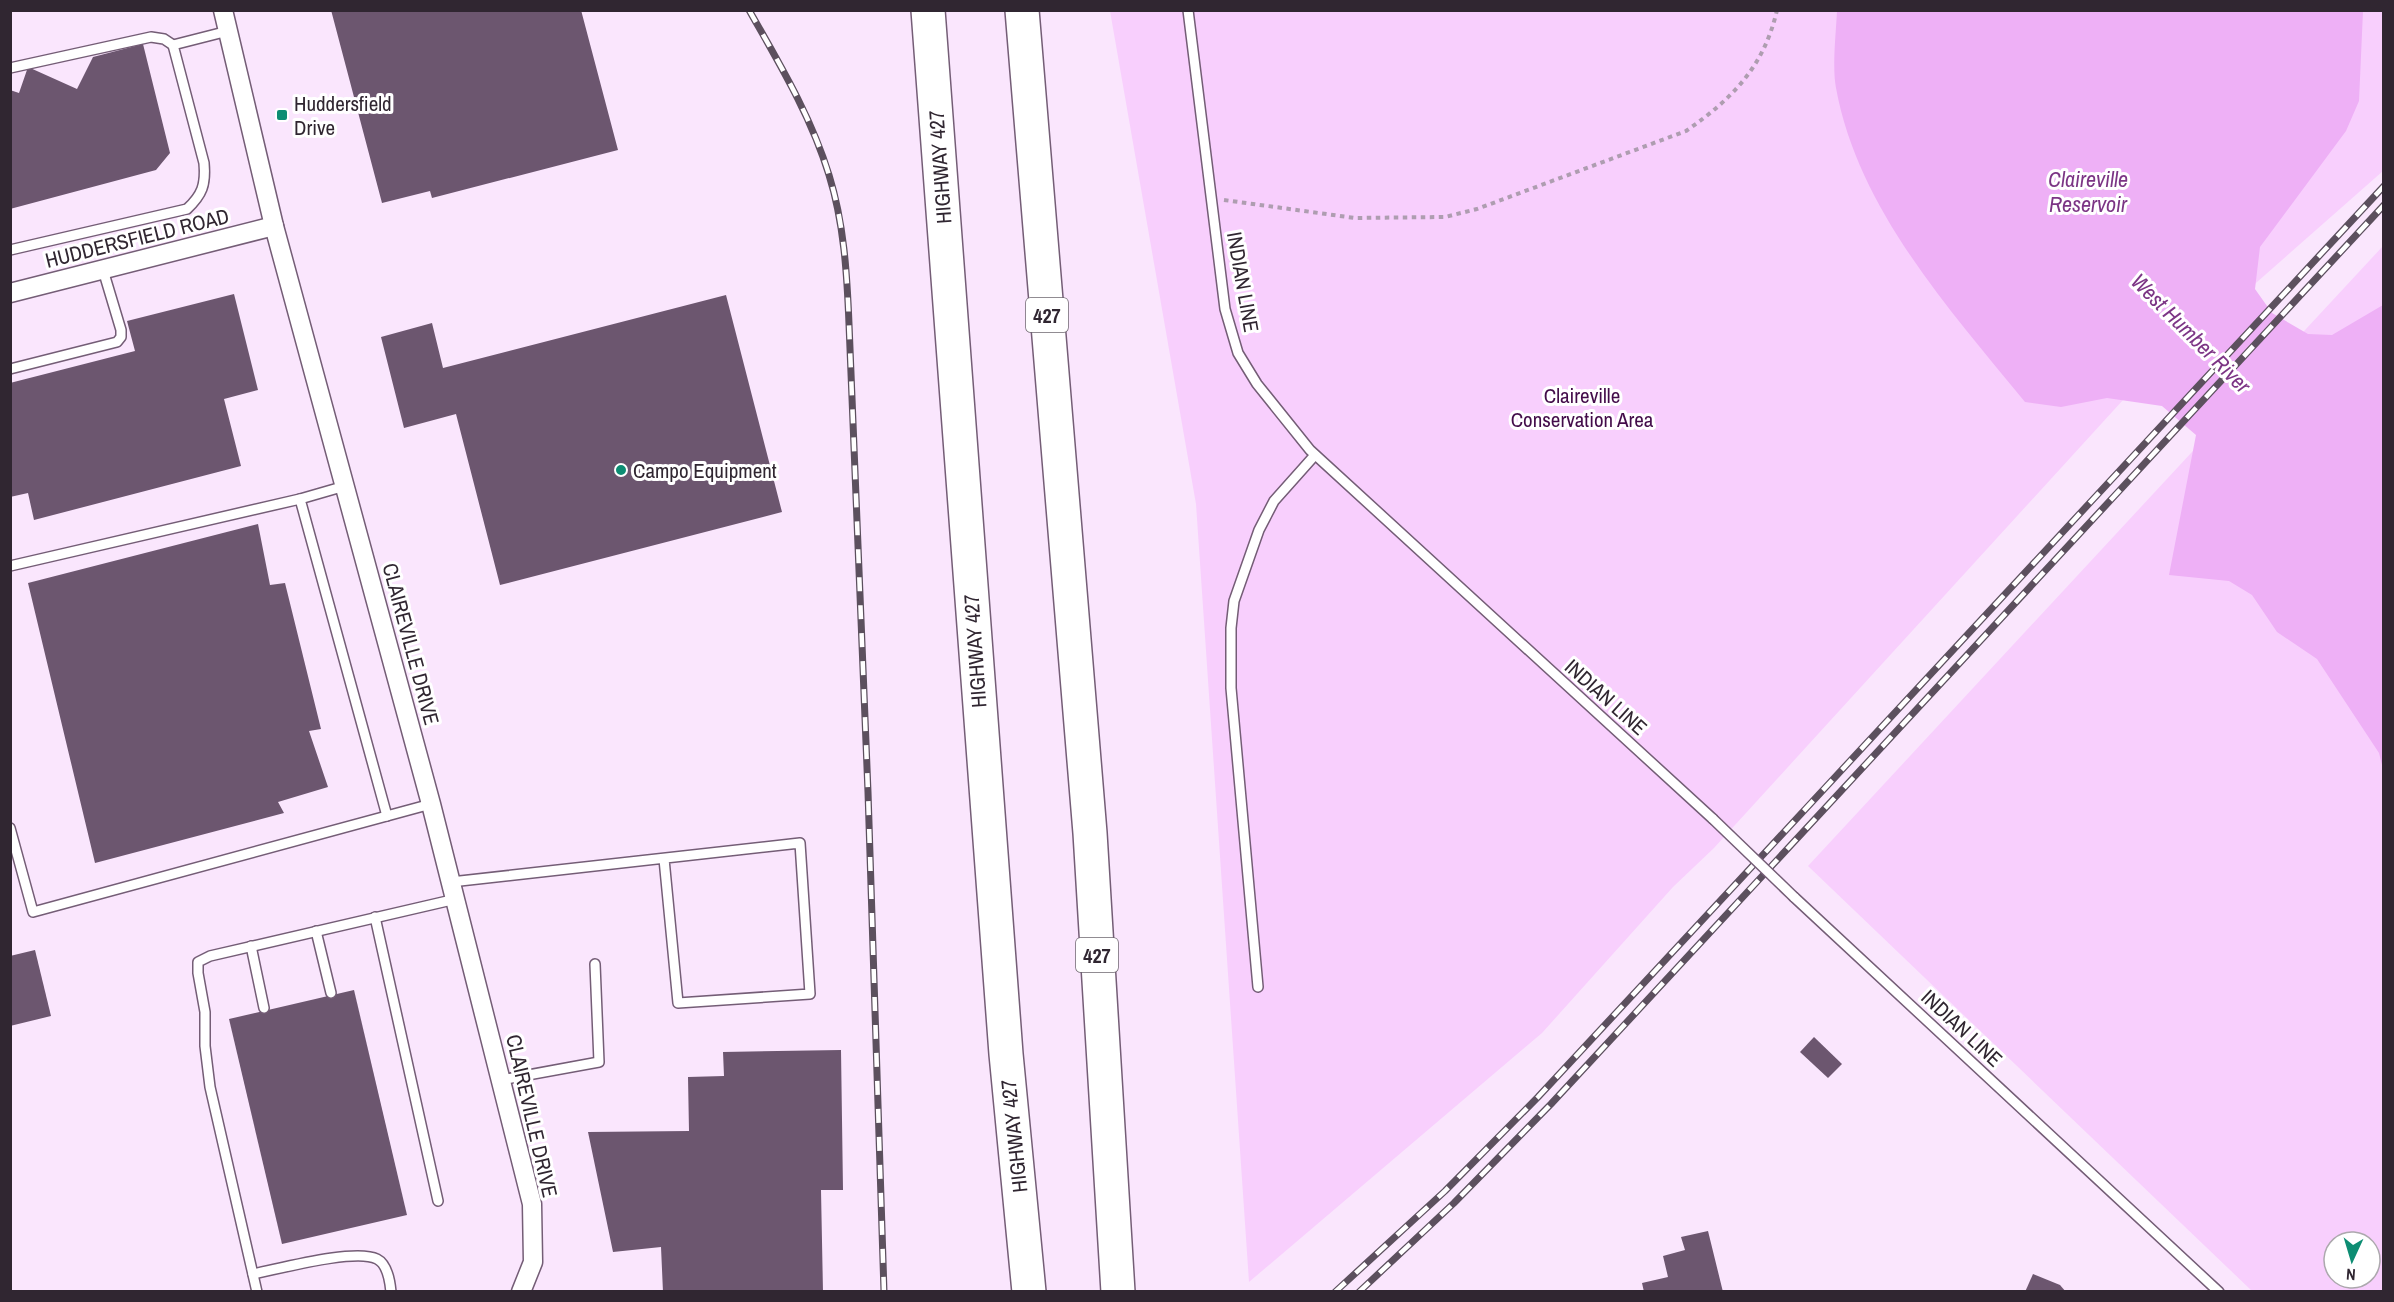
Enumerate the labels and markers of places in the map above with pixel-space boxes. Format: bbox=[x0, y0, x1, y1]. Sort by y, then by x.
place label: Huddersfield Drive bbox=[294, 89, 392, 142]
marker: Huddersfield Drive bbox=[275, 108, 289, 122]
place label: Campo Equipment bbox=[633, 456, 777, 485]
marker: Campo Equipment bbox=[614, 463, 628, 477]

